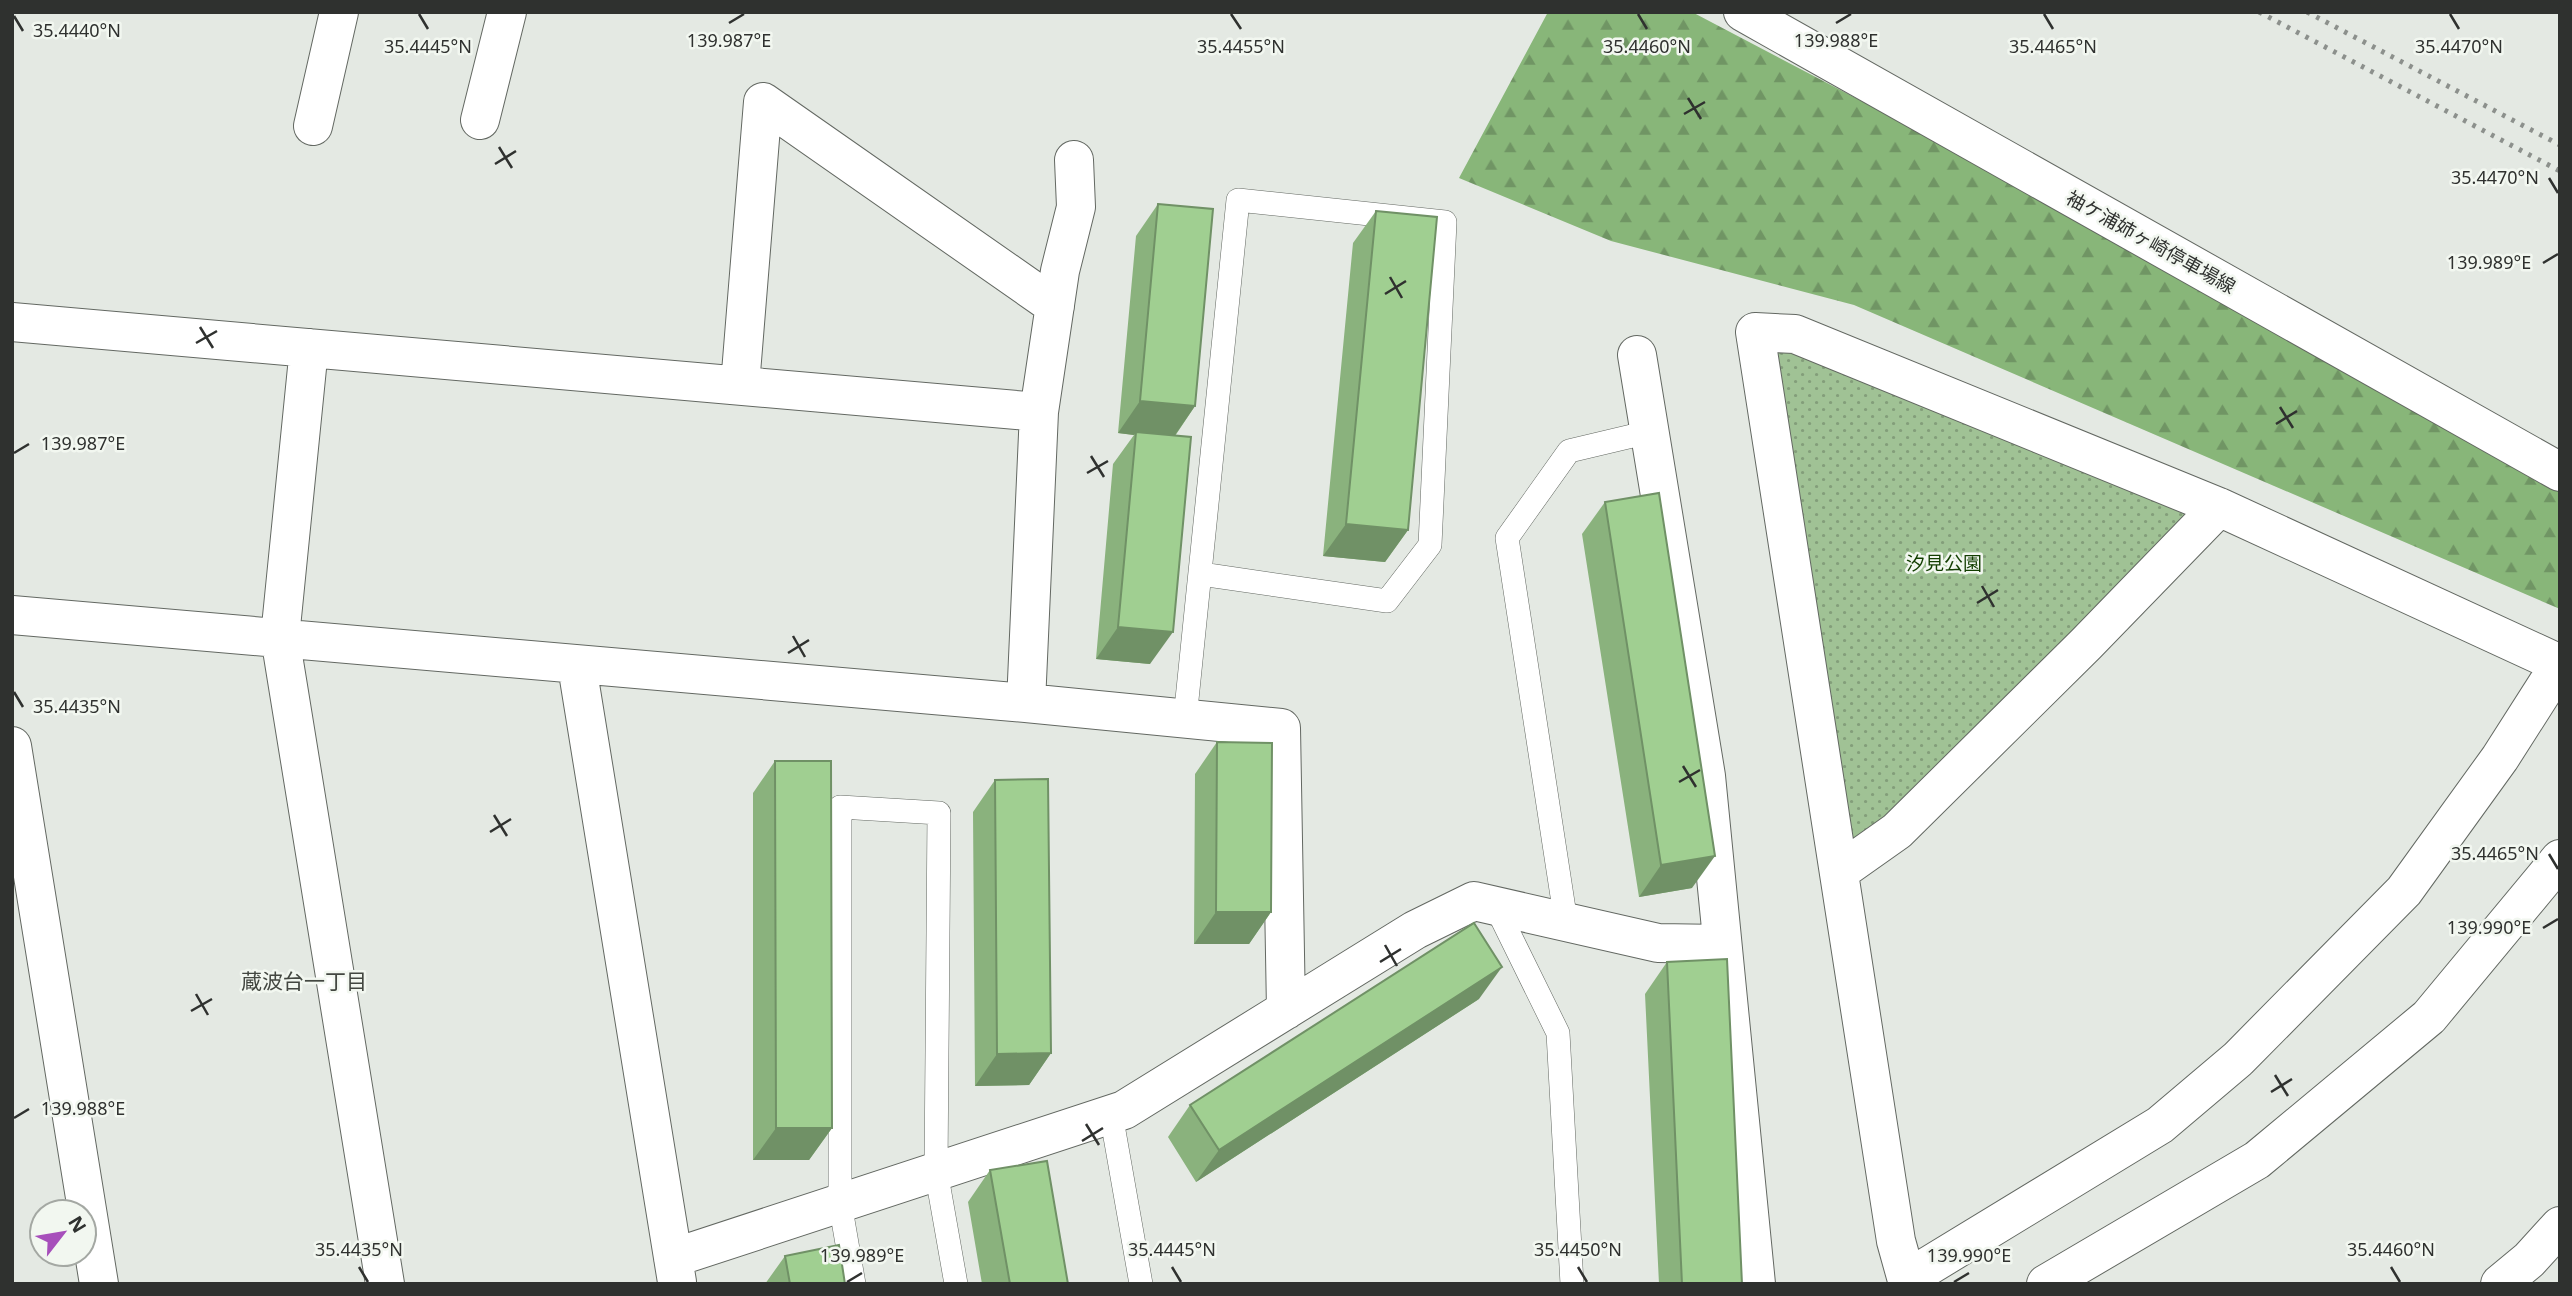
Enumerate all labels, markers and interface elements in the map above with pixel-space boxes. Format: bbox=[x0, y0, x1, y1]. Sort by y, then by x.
text: 35.4440°N bbox=[33, 18, 121, 42]
text: 139.987°E bbox=[687, 28, 771, 52]
text: 139.988°E bbox=[1794, 28, 1878, 52]
text: 35.4445°N bbox=[384, 34, 472, 58]
text: 35.4455°N bbox=[1197, 34, 1285, 58]
text: 35.4460°N bbox=[1603, 34, 1691, 58]
text: 35.4465°N bbox=[2009, 34, 2097, 58]
text: 35.4470°N bbox=[2415, 34, 2503, 58]
text: 35.4470°N bbox=[2451, 165, 2539, 189]
street label: 袖ケ浦姉ヶ崎停車場線 bbox=[2062, 185, 2240, 299]
text: 139.989°E bbox=[2447, 250, 2531, 274]
text: 139.987°E bbox=[41, 431, 125, 455]
park label: 汐見公園 bbox=[1906, 550, 1982, 576]
text: 35.4435°N bbox=[33, 694, 121, 718]
text: 35.4465°N bbox=[2451, 841, 2539, 865]
text: 139.990°E bbox=[2447, 915, 2531, 939]
district label: 蔵波台一丁目 bbox=[241, 967, 367, 995]
text: 139.988°E bbox=[41, 1096, 125, 1120]
north arrow bbox=[28, 1198, 98, 1268]
text: N bbox=[62, 1211, 93, 1238]
text: 35.4435°N bbox=[315, 1237, 403, 1261]
text: 35.4445°N bbox=[1128, 1237, 1216, 1261]
text: 35.4450°N bbox=[1534, 1237, 1622, 1261]
text: 35.4460°N bbox=[2347, 1237, 2435, 1261]
text: 139.989°E bbox=[820, 1243, 904, 1267]
text: 139.990°E bbox=[1927, 1243, 2011, 1267]

